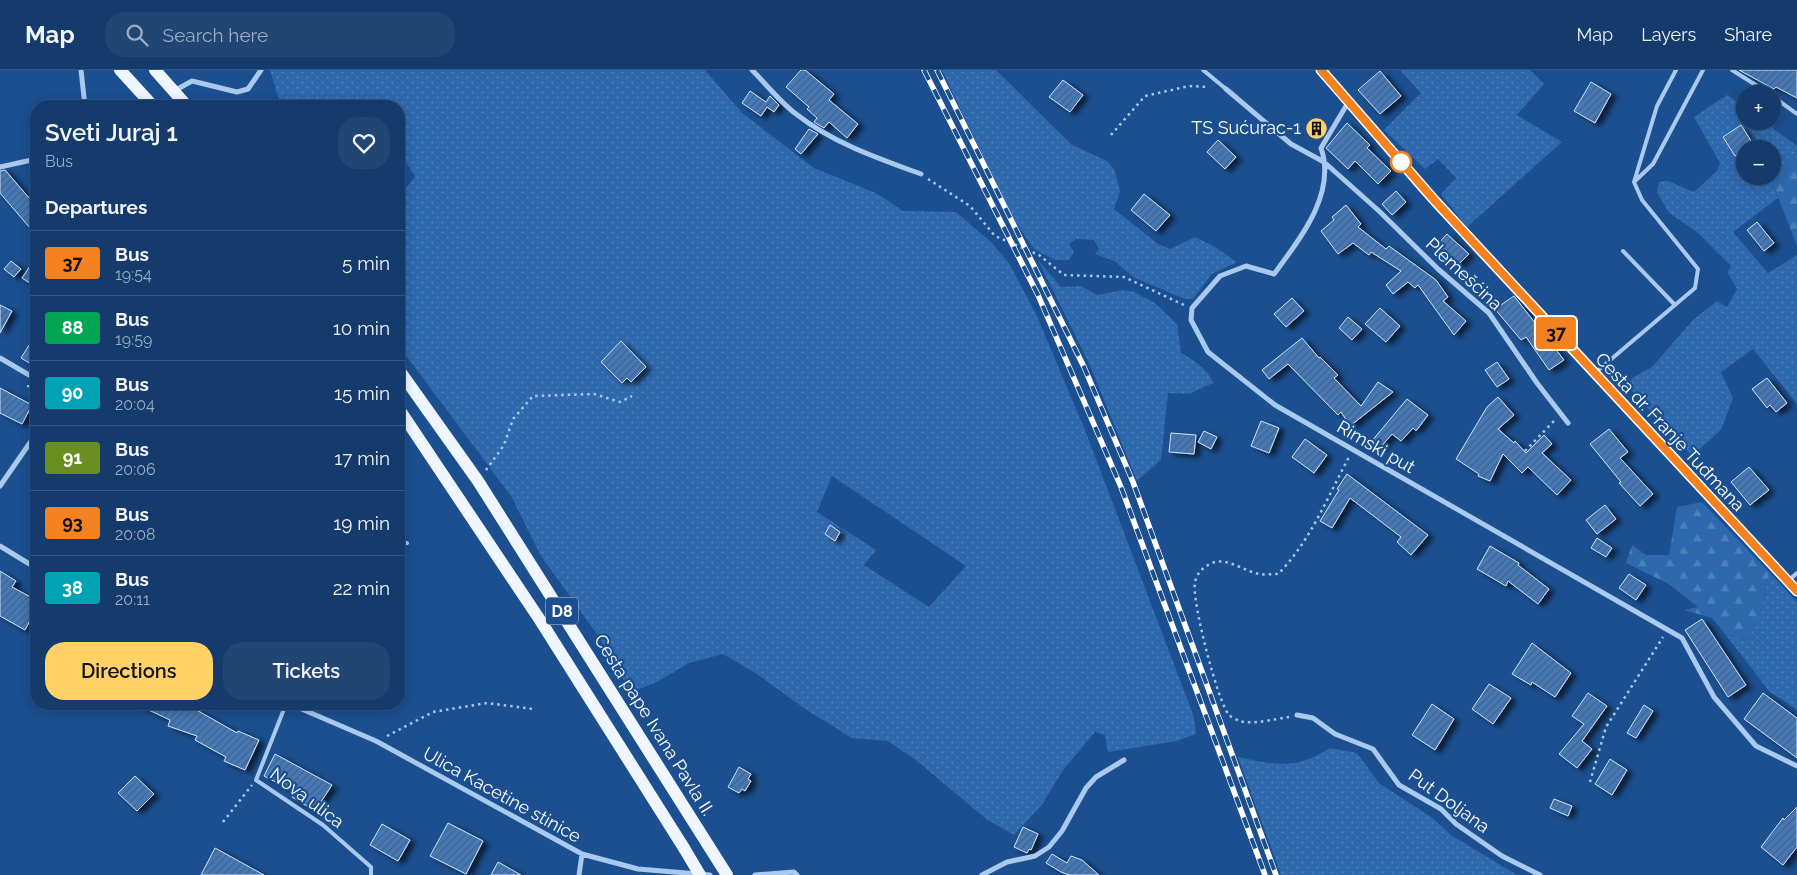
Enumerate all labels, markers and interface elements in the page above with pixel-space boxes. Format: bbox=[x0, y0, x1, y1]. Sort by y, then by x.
search box bbox=[105, 12, 455, 57]
text: Map bbox=[25, 20, 75, 49]
icon: search bbox=[123, 21, 151, 49]
text: Search here bbox=[163, 24, 268, 46]
text: Map bbox=[1577, 24, 1613, 45]
text: Layers bbox=[1641, 24, 1696, 45]
text: Share bbox=[1724, 24, 1772, 45]
map controls bbox=[1736, 85, 1781, 185]
button: + bbox=[1736, 85, 1781, 130]
building icon: TS Sućurac-1 bbox=[1305, 116, 1329, 140]
button: heart bbox=[338, 117, 390, 169]
place label: TS Sućurac-1 bbox=[1191, 117, 1301, 138]
text: Sveti Juraj 1 bbox=[45, 118, 178, 147]
button: − bbox=[1736, 140, 1781, 185]
unlabelled marker bbox=[1390, 151, 1412, 173]
text: Bus bbox=[45, 152, 73, 171]
text: Departures bbox=[45, 196, 147, 218]
street label: Plemešćina bbox=[1422, 233, 1507, 314]
text: Bus bbox=[115, 243, 149, 265]
text: 37 bbox=[62, 252, 83, 273]
text: 5 min bbox=[342, 252, 390, 274]
text: 19:54 bbox=[115, 265, 152, 284]
text: Bus bbox=[115, 308, 149, 330]
text: 88 bbox=[62, 317, 83, 338]
text: 10 min bbox=[333, 317, 390, 339]
line badge: 37 bbox=[1534, 317, 1578, 349]
text: 37 bbox=[1546, 322, 1566, 343]
text: 19:59 bbox=[115, 330, 152, 349]
street label: Cesta dr. Franje Tuđmana bbox=[1591, 348, 1749, 515]
text: Bus bbox=[115, 373, 149, 395]
text: 90 bbox=[62, 382, 83, 403]
text: 15 min bbox=[334, 382, 390, 404]
text: 20:04 bbox=[115, 395, 155, 414]
street label: Rimski put bbox=[1333, 416, 1419, 477]
text: Bus bbox=[115, 438, 149, 460]
text: 91 bbox=[63, 447, 82, 468]
text: 17 min bbox=[334, 447, 390, 469]
text: 20:06 bbox=[115, 460, 156, 479]
text: Bus bbox=[115, 503, 149, 525]
text: 93 bbox=[62, 512, 83, 533]
text: 19 min bbox=[333, 512, 390, 534]
text: 20:08 bbox=[115, 525, 155, 544]
text: Bus bbox=[115, 568, 149, 590]
text: 38 bbox=[62, 577, 83, 598]
text: 22 min bbox=[333, 577, 390, 599]
text: 20:11 bbox=[115, 590, 150, 609]
road number: D8 bbox=[546, 598, 578, 624]
street label: Cesta pape Ivana Pavla II. bbox=[590, 630, 719, 819]
button: Directions bbox=[45, 642, 213, 700]
button: Tickets bbox=[223, 642, 390, 700]
street label: Ulica Kacetine stinice bbox=[420, 742, 585, 847]
street label: Nova ulica bbox=[266, 763, 348, 832]
street label: Put Doljana bbox=[1405, 764, 1494, 837]

